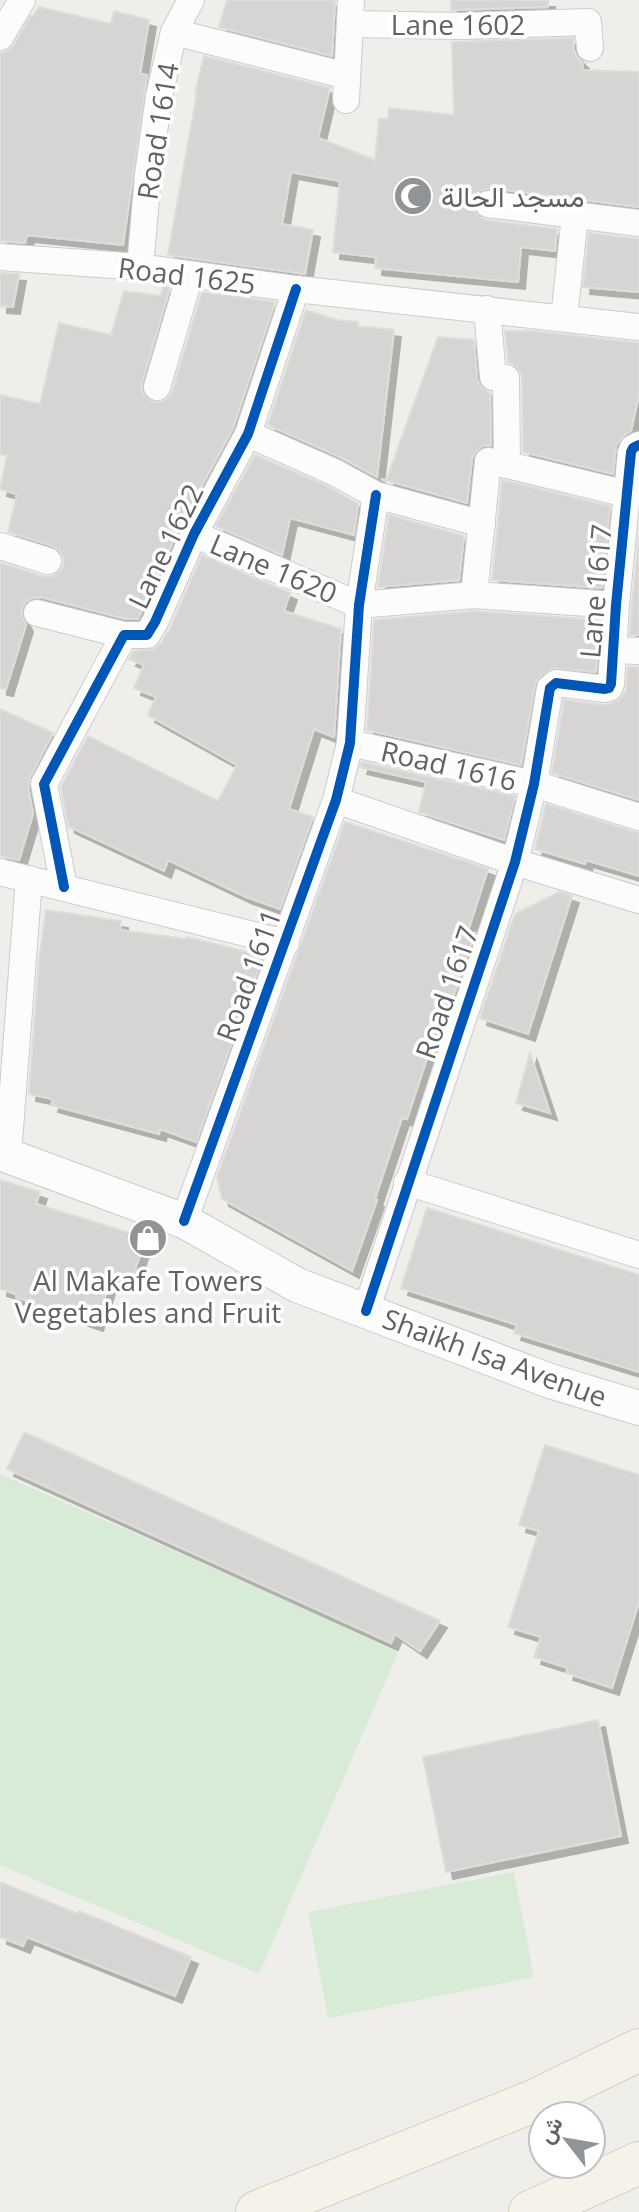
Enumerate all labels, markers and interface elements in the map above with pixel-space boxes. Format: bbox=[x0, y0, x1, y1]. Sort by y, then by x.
street label: Lane 1602 bbox=[391, 5, 525, 43]
street label: Road 1614 bbox=[127, 60, 187, 202]
mosque icon: مسجد الحالة bbox=[392, 175, 434, 217]
place label: مسجد الحالة bbox=[441, 177, 584, 215]
street label: Road 1625 bbox=[116, 248, 258, 302]
street label: Lane 1622 bbox=[118, 477, 212, 615]
street label: Lane 1617 bbox=[570, 522, 620, 660]
street label: Lane 1620 bbox=[205, 524, 343, 612]
street label: Road 1616 bbox=[377, 731, 521, 799]
street label: Road 1611 bbox=[207, 904, 289, 1046]
street label: Road 1617 bbox=[406, 921, 486, 1063]
shop icon: Al Makafe Towers Vegetables and Fruit bbox=[127, 1217, 169, 1259]
place label: Al Makafe Towers Vegetables and Fruit bbox=[15, 1261, 281, 1331]
street label: Shaikh Isa Avenue bbox=[378, 1299, 612, 1415]
north arrow bbox=[527, 2100, 607, 2180]
text: ش bbox=[529, 2110, 569, 2148]

